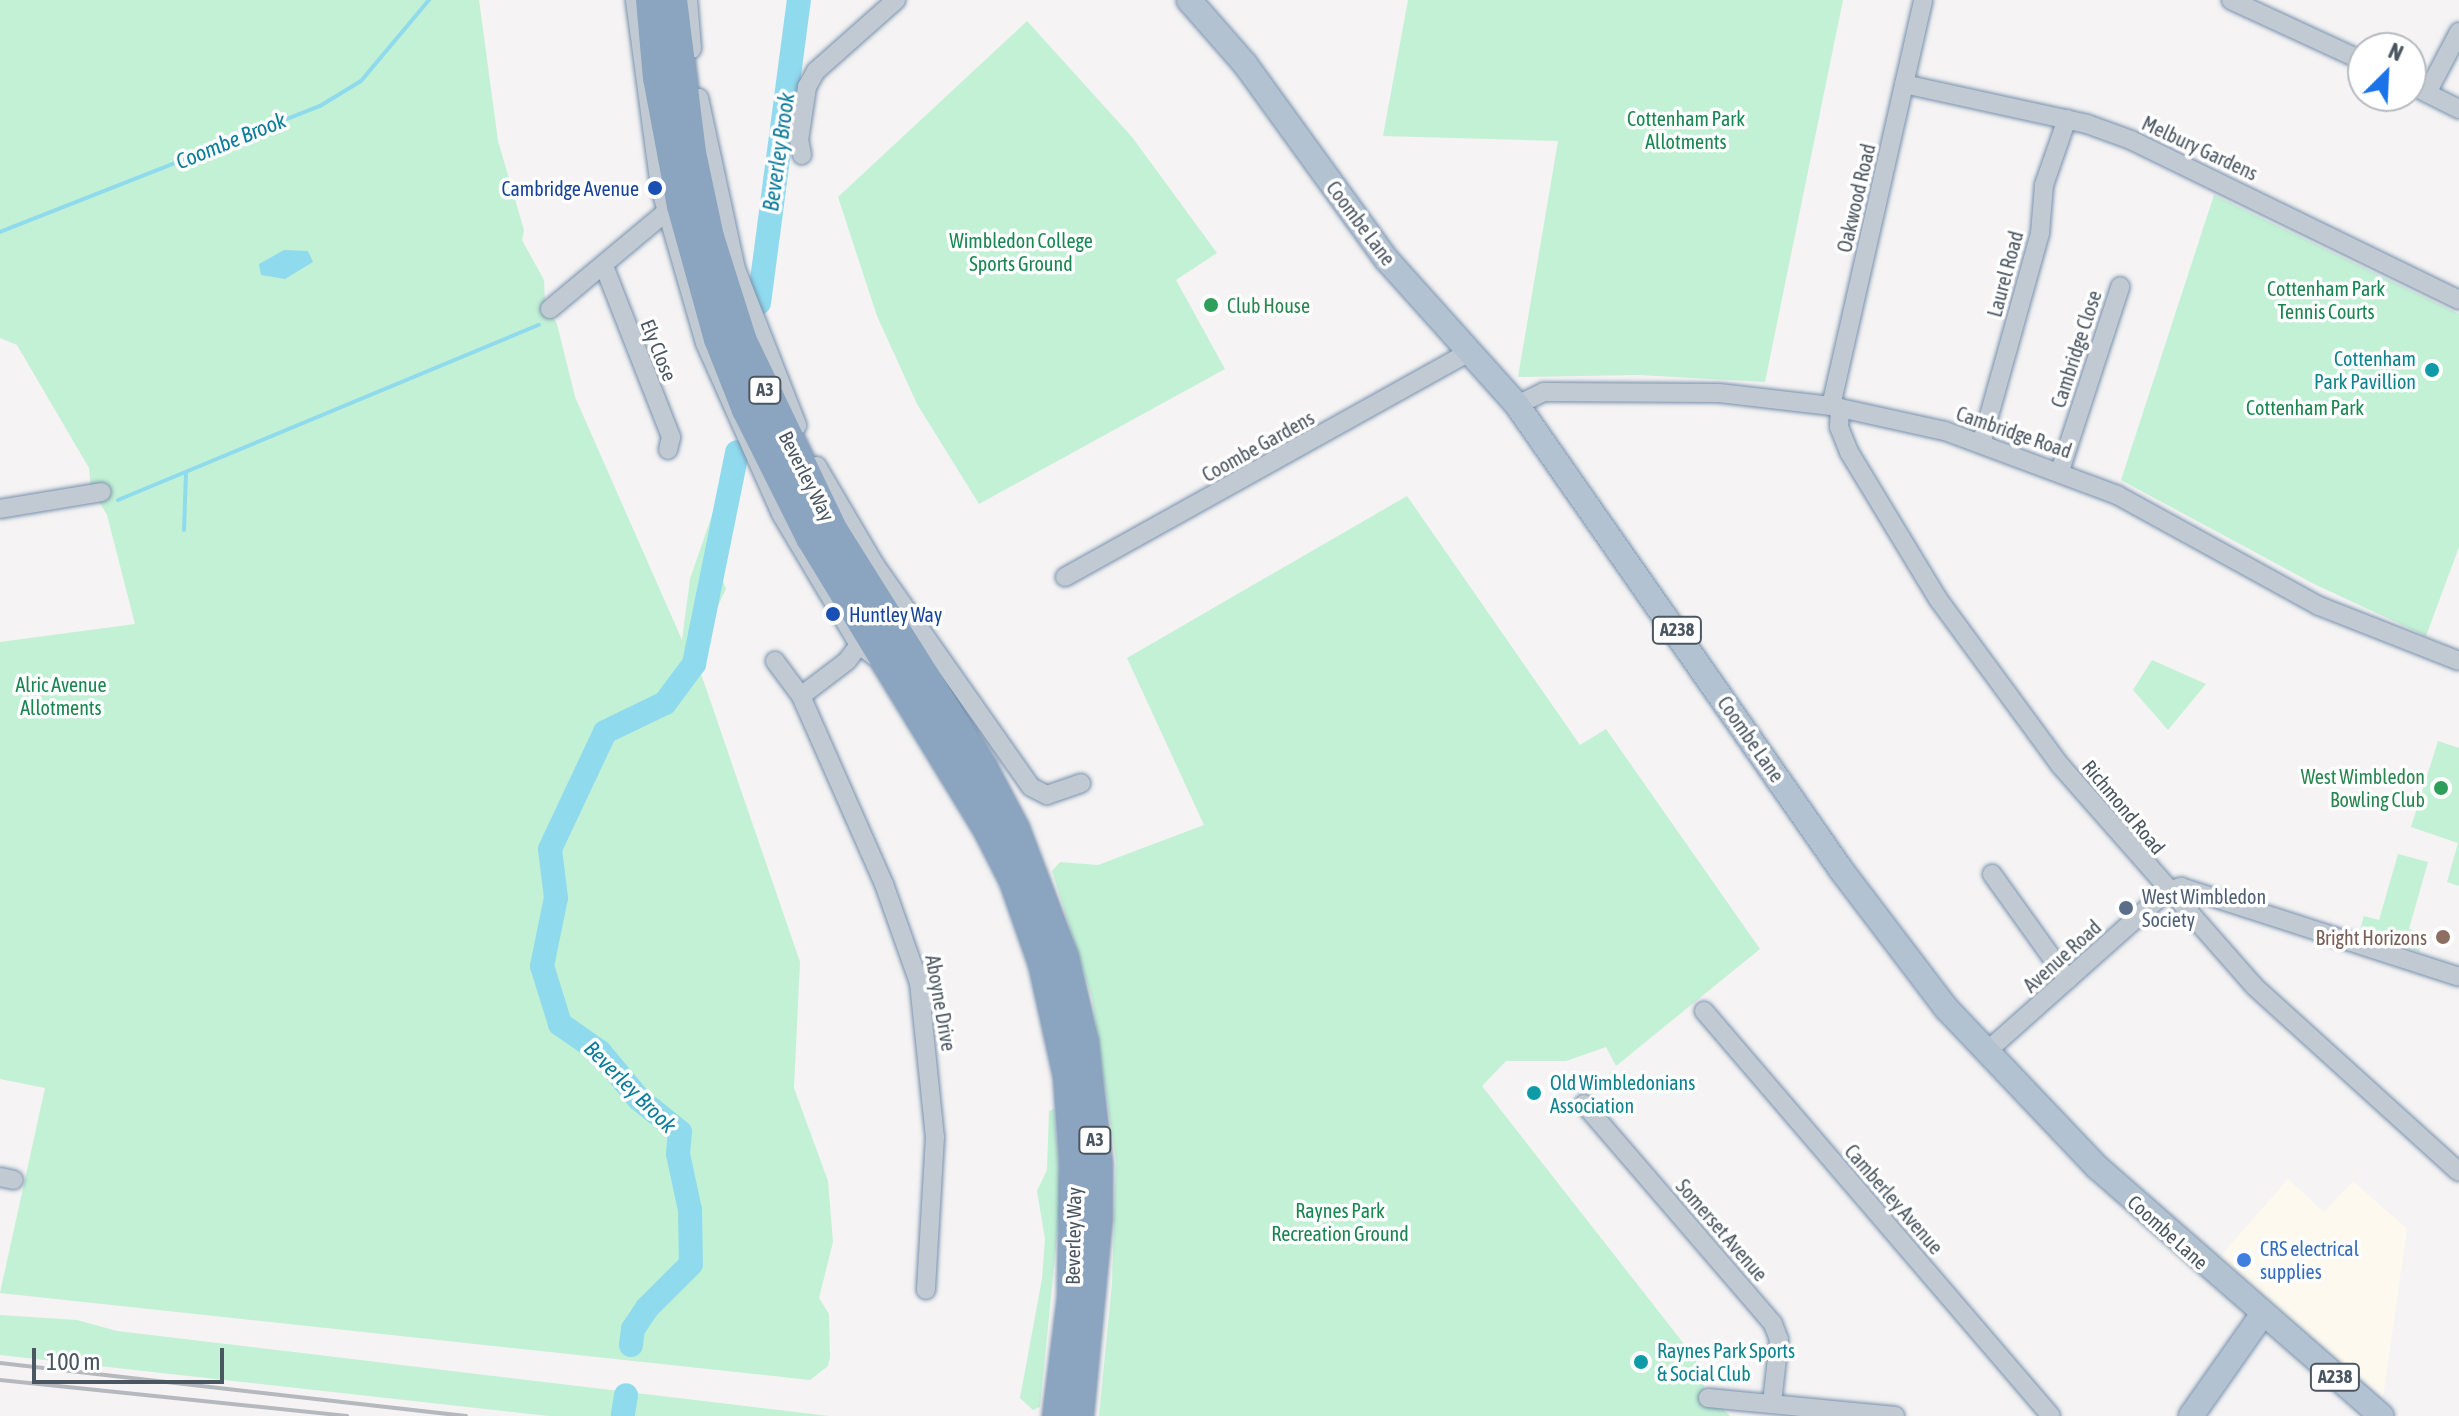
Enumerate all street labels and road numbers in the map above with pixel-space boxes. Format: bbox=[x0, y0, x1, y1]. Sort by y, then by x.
street label: Melbury Gardens bbox=[2138, 111, 2262, 185]
street label: Oakwood Road bbox=[1832, 141, 1880, 255]
street label: Coombe Lane bbox=[1322, 176, 1400, 270]
street label: Laurel Road bbox=[1982, 228, 2028, 320]
street label: Cambridge Close bbox=[2046, 287, 2106, 411]
street label: Ely Close bbox=[636, 316, 682, 384]
road number: A3 bbox=[747, 376, 783, 404]
street label: Cambridge Road bbox=[1953, 401, 2075, 463]
street label: Coombe Gardens bbox=[1198, 405, 1318, 487]
street label: Beverley Way bbox=[774, 427, 840, 525]
road number: A238 bbox=[1651, 616, 1703, 644]
street label: Coombe Lane bbox=[1713, 691, 1789, 787]
street label: Richmond Road bbox=[2078, 755, 2170, 859]
street label: Avenue Road bbox=[2018, 915, 2106, 997]
street label: Aboyne Drive bbox=[921, 953, 961, 1053]
road number: A3 bbox=[1077, 1126, 1113, 1154]
street label: Camberley Avenue bbox=[1840, 1139, 1948, 1259]
street label: Somerset Avenue bbox=[1671, 1174, 1773, 1286]
street label: Beverley Way bbox=[1060, 1187, 1086, 1285]
street label: Coombe Lane bbox=[2123, 1190, 2213, 1274]
road number: A238 bbox=[2309, 1363, 2361, 1391]

